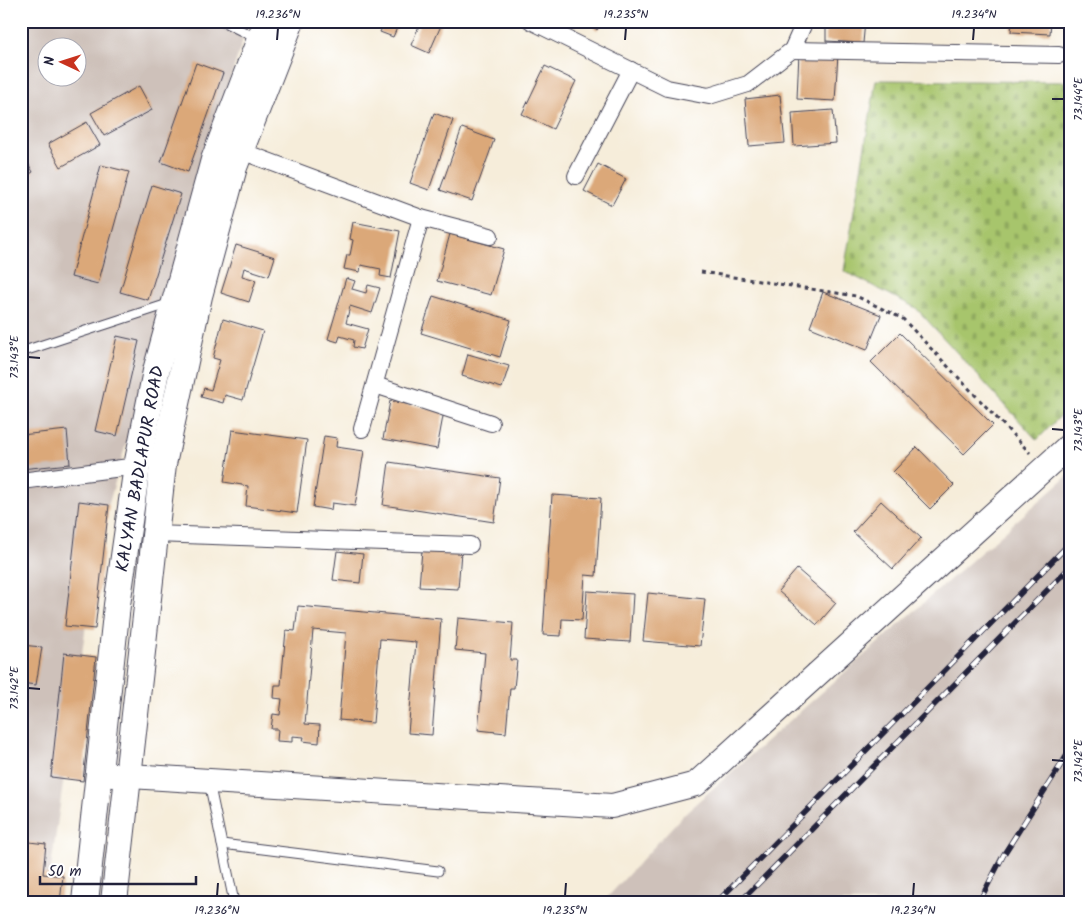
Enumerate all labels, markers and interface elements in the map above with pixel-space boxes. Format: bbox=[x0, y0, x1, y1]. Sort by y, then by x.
text: 19.236°N bbox=[255, 5, 301, 24]
text: 19.235°N bbox=[604, 5, 648, 24]
text: 19.234°N bbox=[951, 5, 997, 24]
north arrow bbox=[38, 38, 88, 88]
text: N bbox=[39, 56, 61, 66]
text: 73.144°E bbox=[1069, 76, 1088, 121]
text: 73.143°E bbox=[5, 334, 24, 379]
street label: KALYAN BADLAPUR ROAD bbox=[109, 363, 174, 575]
text: 73.143°E bbox=[1069, 407, 1088, 452]
text: 73.142°E bbox=[5, 665, 24, 710]
text: 73.142°E bbox=[1069, 738, 1088, 783]
scale bar bbox=[40, 853, 196, 885]
text: 50 m bbox=[48, 860, 82, 884]
text: 19.236°N bbox=[194, 901, 240, 920]
text: 19.235°N bbox=[543, 901, 587, 920]
text: 19.234°N bbox=[890, 901, 936, 920]

